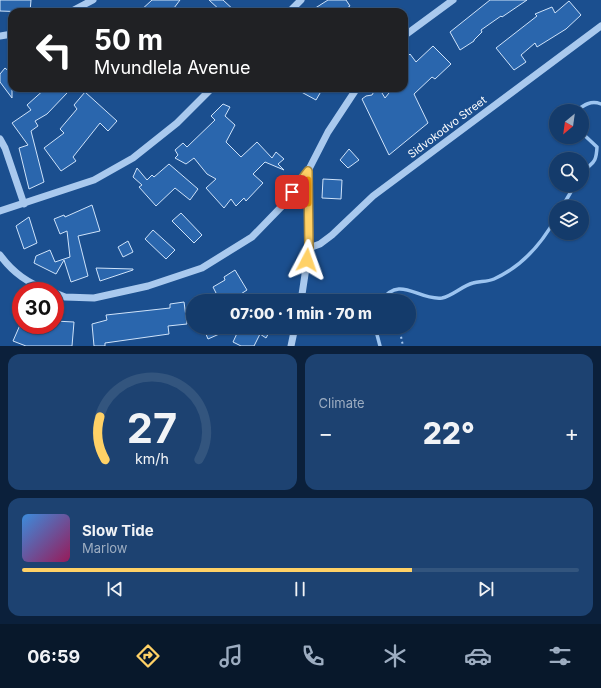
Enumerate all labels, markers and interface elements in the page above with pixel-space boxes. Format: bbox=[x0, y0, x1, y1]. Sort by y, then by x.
text: 50 m bbox=[94, 23, 163, 57]
icon: left bbox=[28, 24, 80, 76]
text: Mvundlela Avenue bbox=[94, 57, 250, 78]
street label: Sidvokodvo Street bbox=[405, 93, 489, 161]
north arrow bbox=[549, 104, 589, 144]
map controls bbox=[549, 104, 589, 240]
button: search bbox=[549, 152, 589, 192]
pin bbox=[275, 175, 309, 209]
icon: arrive bbox=[281, 181, 303, 203]
button: layers bbox=[549, 200, 589, 240]
position arrow bbox=[286, 239, 328, 281]
speed limit sign: 30 bbox=[12, 282, 64, 334]
text: 07:00 · 1 min · 70 m bbox=[230, 304, 372, 323]
text: Climate bbox=[319, 395, 365, 411]
text: 27 bbox=[127, 403, 177, 453]
text: 22° bbox=[423, 415, 475, 451]
text: − bbox=[319, 420, 333, 446]
text: + bbox=[564, 420, 579, 446]
text: km/h bbox=[135, 450, 169, 467]
text: Slow Tide bbox=[82, 521, 154, 540]
text: Marlow bbox=[82, 540, 128, 556]
icon: previous bbox=[104, 578, 126, 600]
icon: pause bbox=[289, 578, 311, 600]
icon: next bbox=[475, 578, 497, 600]
icon: directions bbox=[134, 642, 162, 670]
icon: music bbox=[217, 642, 245, 670]
icon: phone bbox=[299, 642, 327, 670]
icon: climate bbox=[381, 642, 409, 670]
icon: car bbox=[464, 642, 492, 670]
icon: filters bbox=[546, 642, 574, 670]
text: 06:59 bbox=[27, 646, 80, 667]

